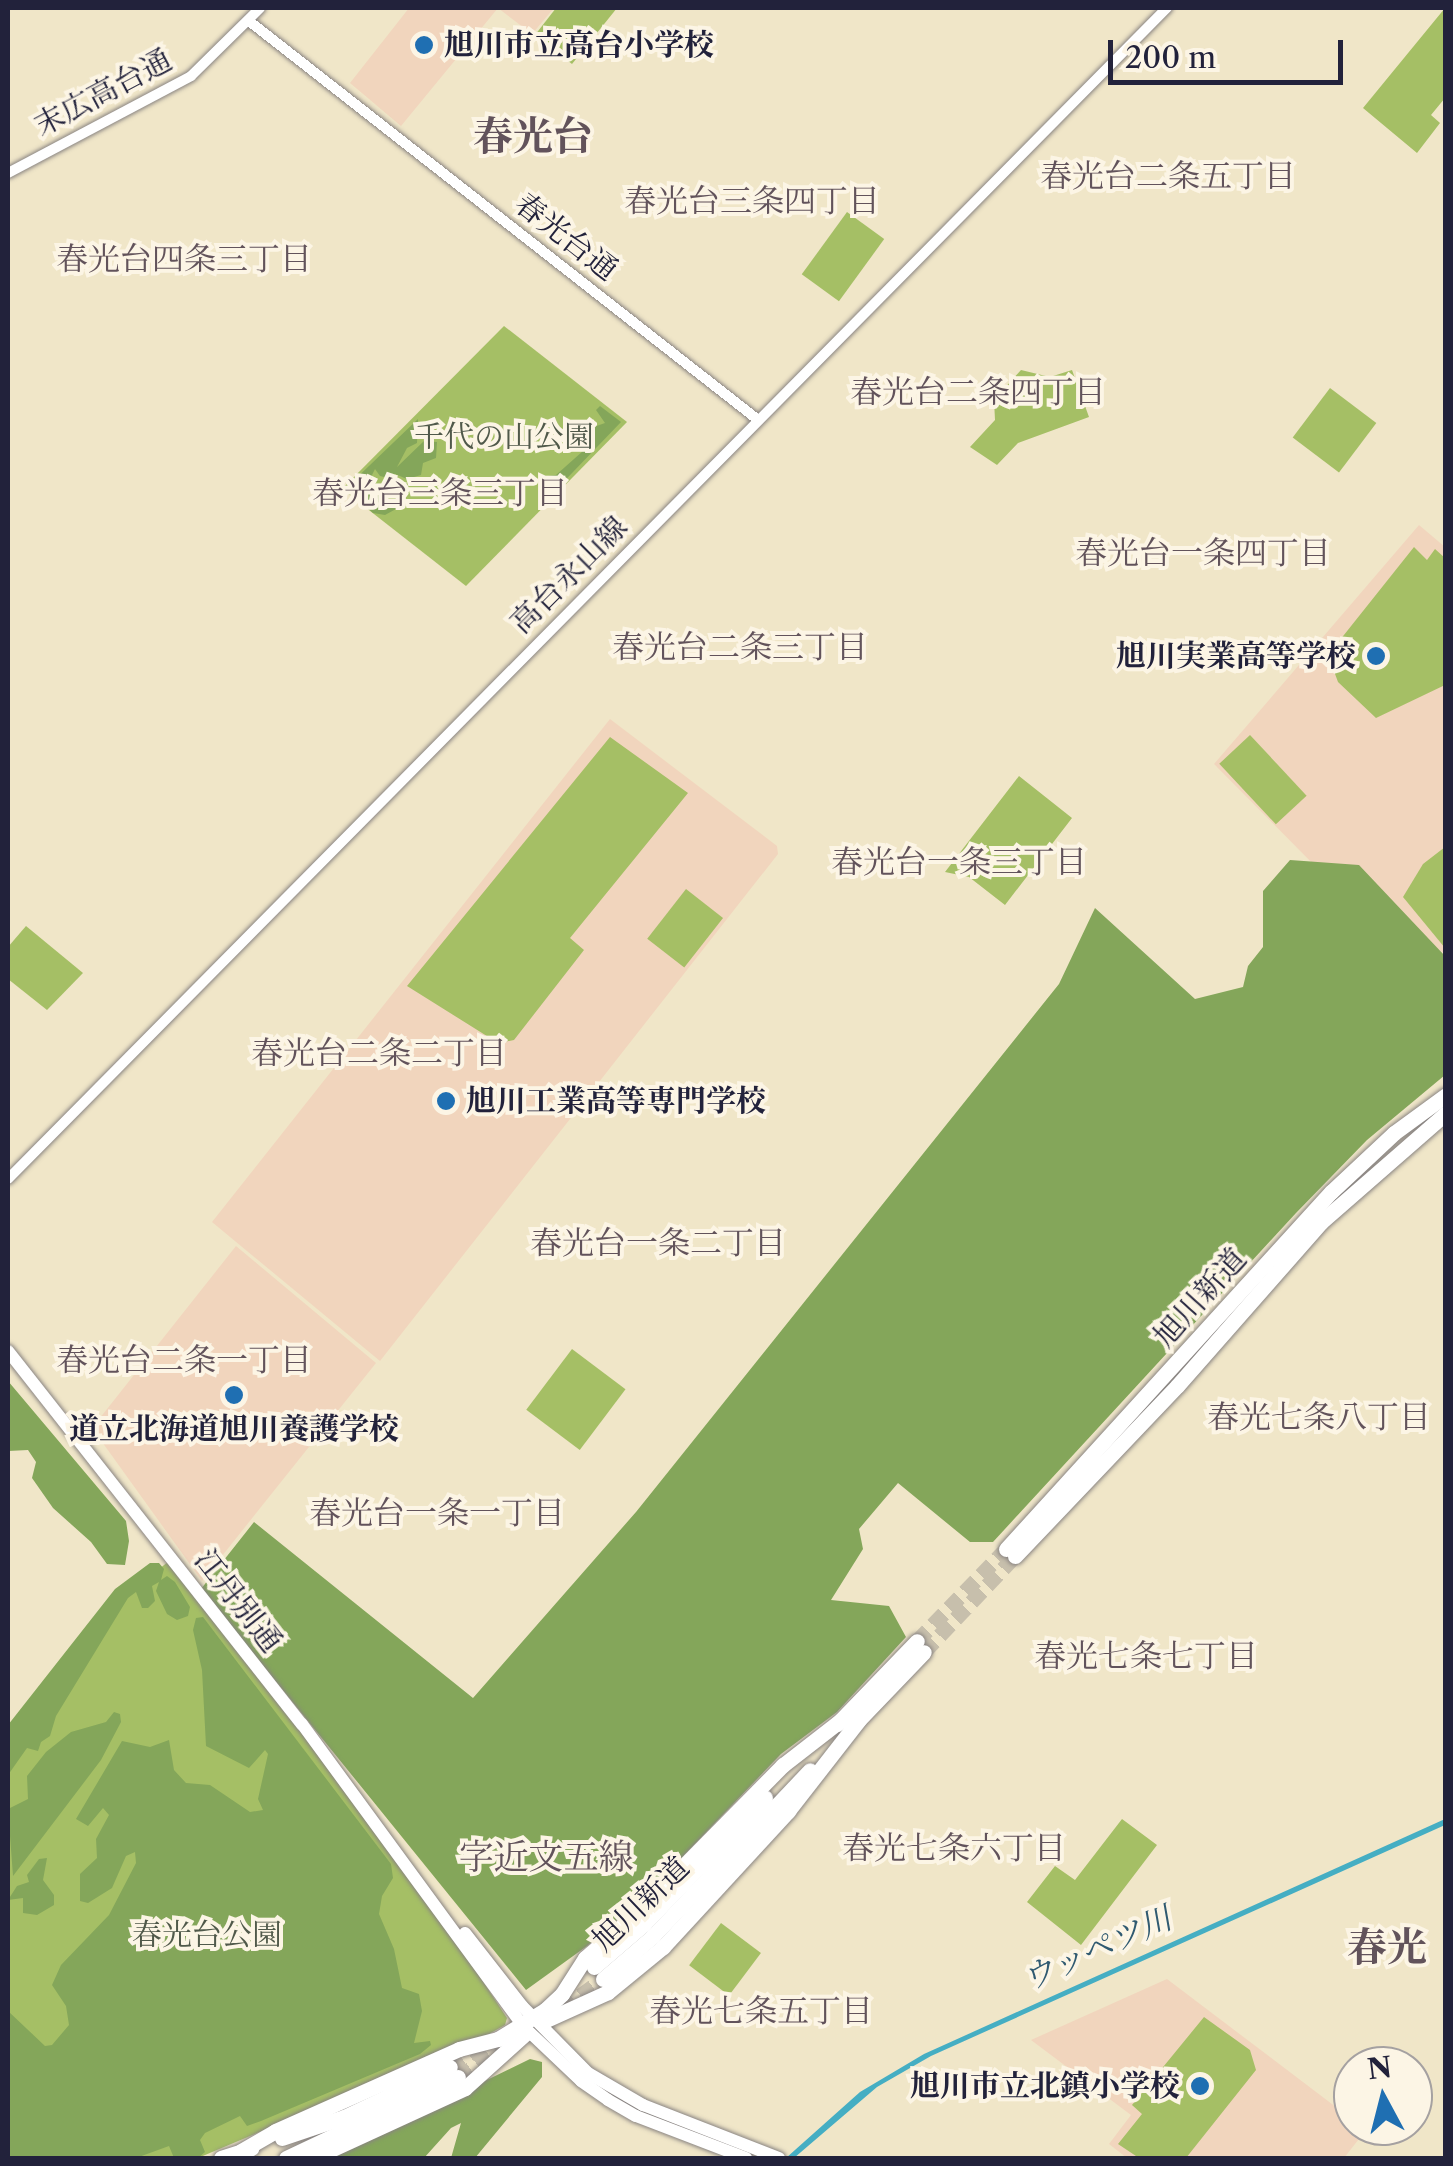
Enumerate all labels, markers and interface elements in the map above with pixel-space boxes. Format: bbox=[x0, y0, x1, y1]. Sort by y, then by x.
scale bar bbox=[1113, 20, 1348, 82]
place label: 旭川市立高台小学校 bbox=[444, 27, 714, 63]
marker: 旭川市立高台小学校 bbox=[413, 34, 435, 56]
text: 200 m bbox=[1125, 39, 1216, 76]
street label: 末広高台通 bbox=[28, 42, 178, 144]
district label: 春光台 bbox=[473, 112, 593, 160]
district label: 春光台二条五丁目 bbox=[1040, 157, 1296, 195]
district label: 春光台三条四丁目 bbox=[624, 182, 880, 220]
street label: 春光台通 bbox=[508, 186, 624, 288]
district label: 春光台四条三丁目 bbox=[56, 240, 312, 278]
district label: 春光台二条四丁目 bbox=[850, 373, 1106, 411]
park label: 千代の山公園 bbox=[414, 419, 594, 455]
district label: 春光台三条三丁目 bbox=[312, 474, 568, 512]
street label: 高台永山線 bbox=[503, 509, 635, 641]
district label: 春光台一条四丁目 bbox=[1075, 534, 1331, 572]
district label: 春光台二条三丁目 bbox=[612, 628, 868, 666]
place label: 旭川実業高等学校 bbox=[1116, 638, 1356, 674]
marker: 旭川実業高等学校 bbox=[1365, 645, 1387, 667]
district label: 春光台一条三丁目 bbox=[831, 843, 1087, 881]
district label: 春光台二条二丁目 bbox=[251, 1034, 507, 1072]
place label: 旭川工業高等専門学校 bbox=[466, 1083, 766, 1119]
marker: 旭川工業高等専門学校 bbox=[435, 1090, 457, 1112]
district label: 春光台一条二丁目 bbox=[530, 1224, 786, 1262]
street label: 旭川新道 bbox=[1146, 1241, 1254, 1355]
district label: 春光台二条一丁目 bbox=[56, 1341, 312, 1379]
marker: 道立北海道旭川養護学校 bbox=[223, 1384, 245, 1406]
district label: 春光七条八丁目 bbox=[1207, 1398, 1431, 1436]
place label: 道立北海道旭川養護学校 bbox=[69, 1411, 399, 1447]
district label: 春光台一条一丁目 bbox=[309, 1494, 565, 1532]
street label: 江丹別通 bbox=[187, 1543, 289, 1659]
district label: 春光七条七丁目 bbox=[1034, 1637, 1258, 1675]
district label: 春光七条六丁目 bbox=[842, 1829, 1066, 1867]
district label: 字近文五線 bbox=[459, 1836, 633, 1878]
street label: 旭川新道 bbox=[585, 1849, 697, 1959]
water label: ウッペツ川 bbox=[1016, 1899, 1178, 1999]
park label: 春光台公園 bbox=[132, 1917, 282, 1953]
district label: 春光 bbox=[1347, 1923, 1427, 1971]
district label: 春光七条五丁目 bbox=[649, 1992, 873, 2030]
north arrow bbox=[1333, 2046, 1433, 2146]
text: N bbox=[1365, 2050, 1394, 2087]
place label: 旭川市立北鎮小学校 bbox=[910, 2068, 1180, 2104]
marker: 旭川市立北鎮小学校 bbox=[1189, 2075, 1211, 2097]

